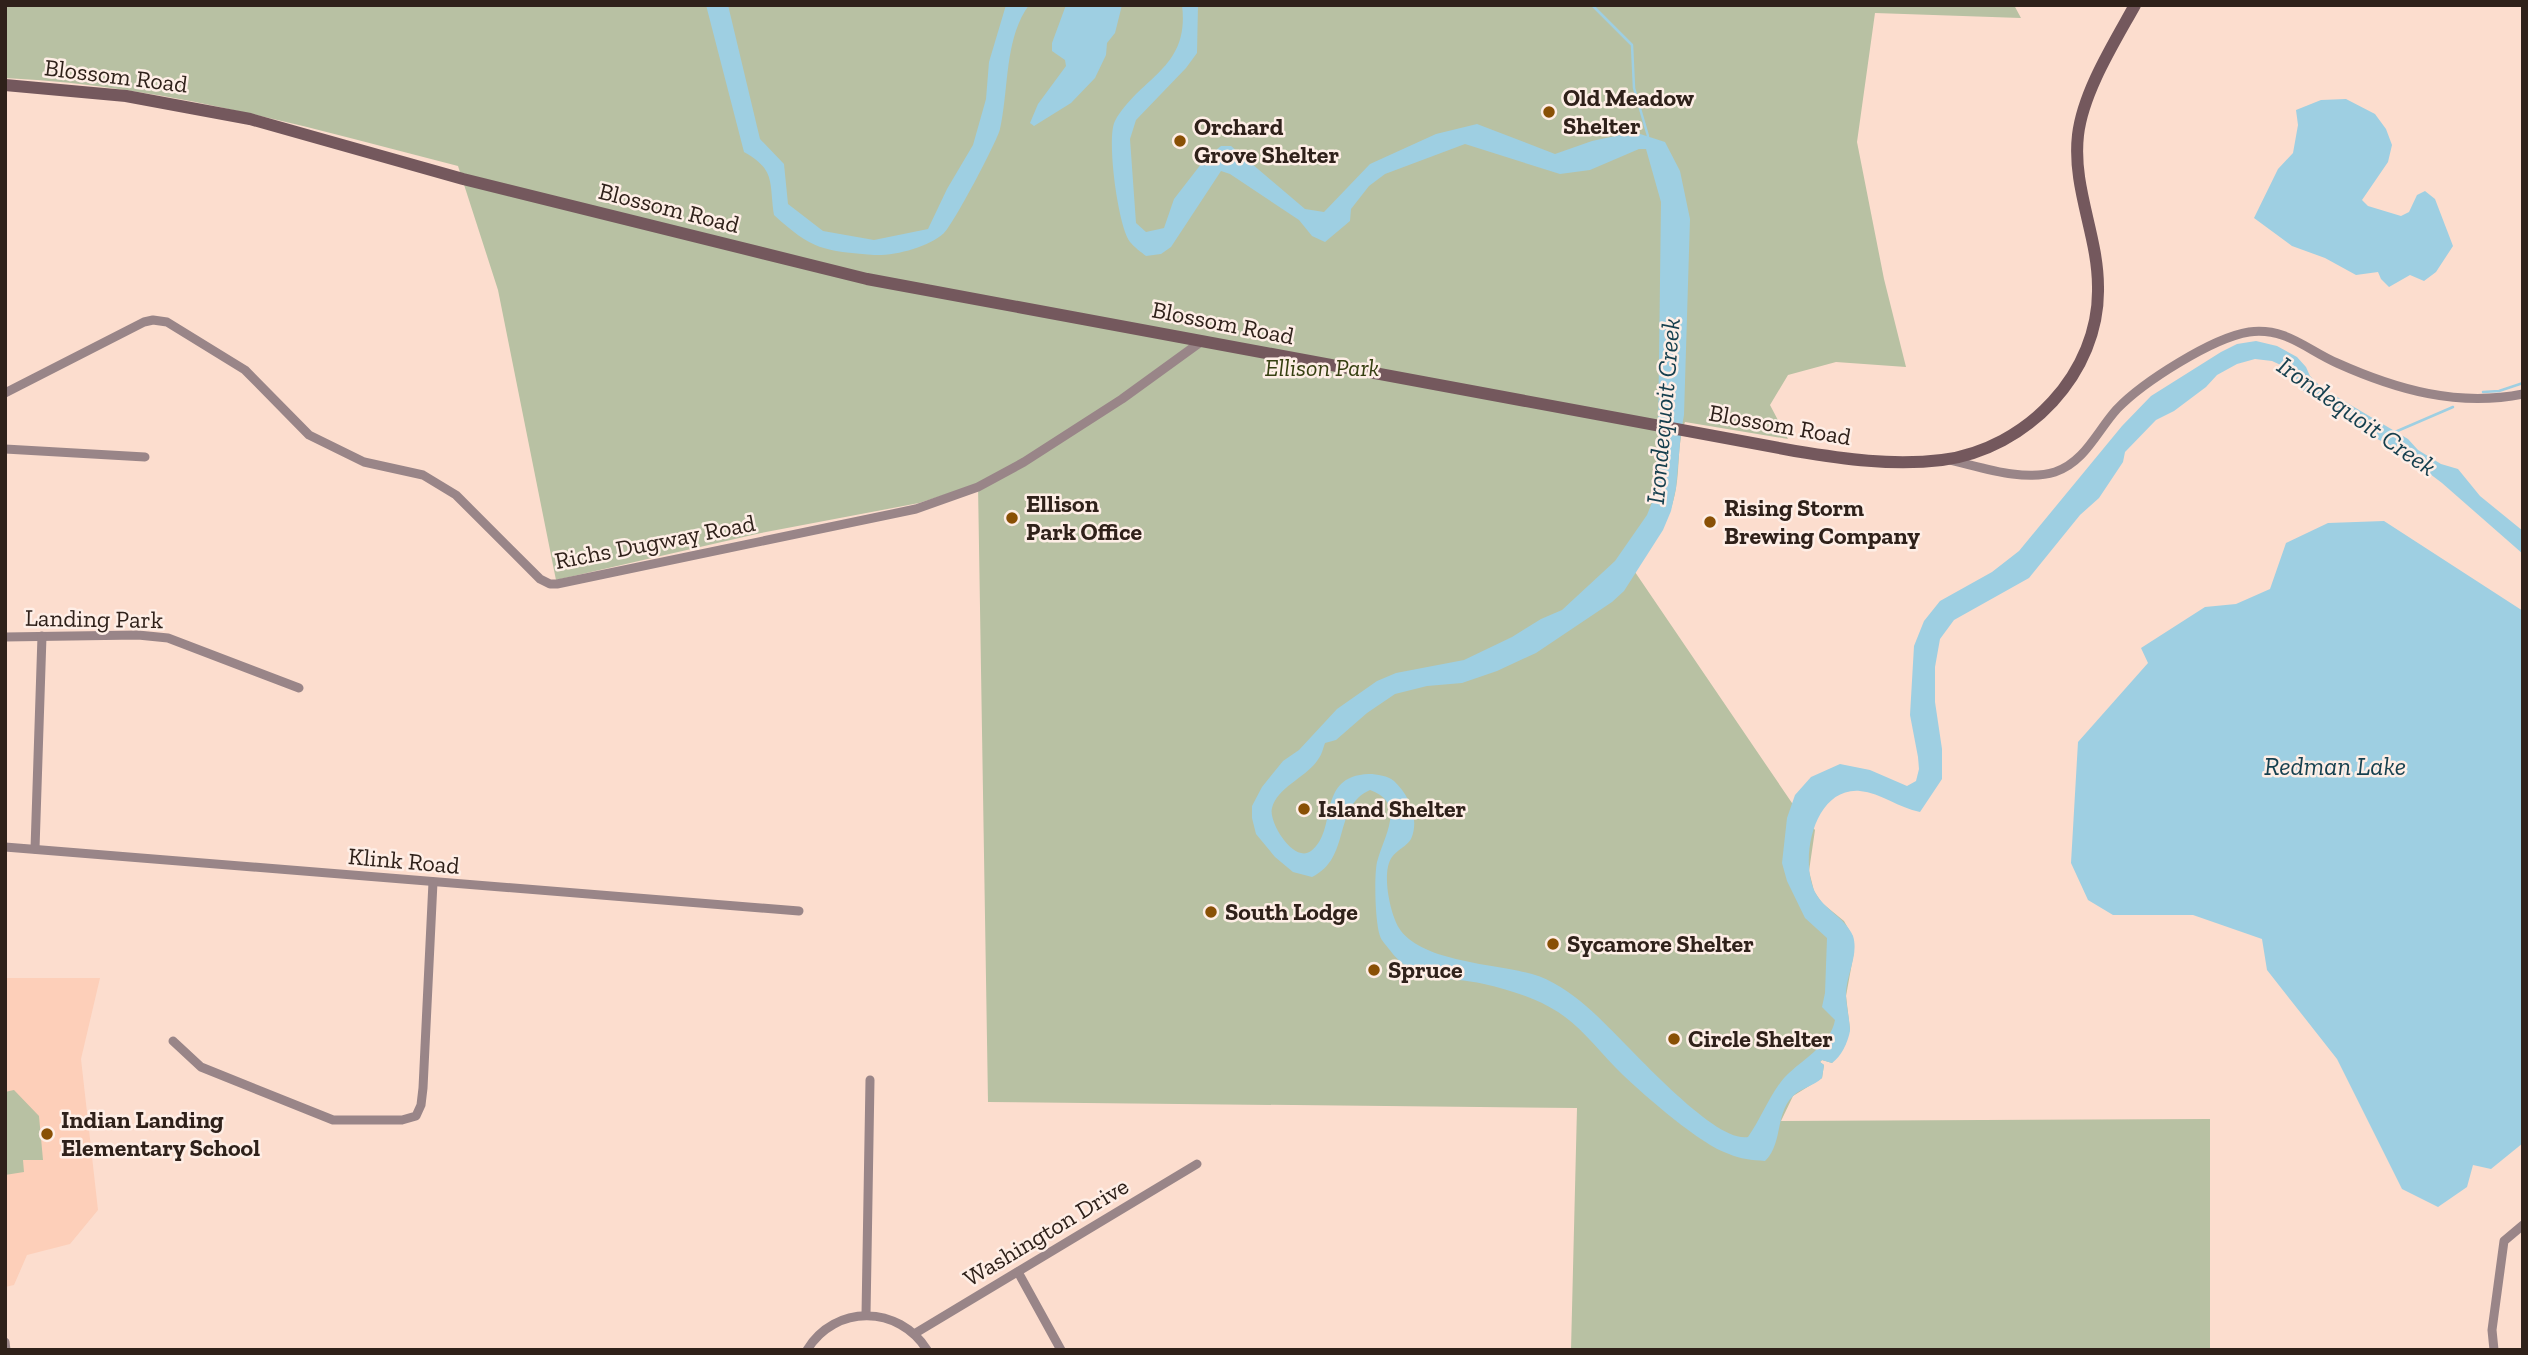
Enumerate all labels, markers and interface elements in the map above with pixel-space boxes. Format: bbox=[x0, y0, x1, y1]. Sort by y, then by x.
street label: Blossom Road bbox=[43, 52, 189, 99]
place label: Old Meadow Shelter bbox=[1563, 83, 1695, 140]
marker: Old Meadow Shelter bbox=[1541, 104, 1557, 120]
place label: Orchard Grove Shelter bbox=[1194, 112, 1339, 169]
marker: Orchard Grove Shelter bbox=[1172, 133, 1188, 149]
street label: Blossom Road bbox=[596, 176, 743, 239]
street label: Blossom Road bbox=[1150, 295, 1297, 350]
water label: Irondequoit Creek bbox=[1639, 317, 1687, 505]
water label: Irondequoit Creek bbox=[2271, 349, 2443, 483]
park label: Ellison Park bbox=[1265, 353, 1380, 382]
street label: Blossom Road bbox=[1707, 398, 1854, 451]
place label: Ellison Park Office bbox=[1026, 489, 1142, 546]
place label: Rising Storm Brewing Company bbox=[1724, 493, 1920, 550]
street label: Richs Dugway Road bbox=[552, 508, 758, 575]
marker: Ellison Park Office bbox=[1004, 510, 1020, 526]
marker: Rising Storm Brewing Company bbox=[1702, 514, 1718, 530]
street label: Landing Park bbox=[25, 603, 164, 634]
water label: Redman Lake bbox=[2264, 750, 2406, 782]
place label: Island Shelter bbox=[1318, 794, 1467, 823]
marker: Island Shelter bbox=[1296, 801, 1312, 817]
street label: Klink Road bbox=[347, 841, 461, 880]
place label: South Lodge bbox=[1225, 897, 1358, 926]
marker: South Lodge bbox=[1203, 904, 1219, 920]
place label: Sycamore Shelter bbox=[1567, 929, 1754, 958]
marker: Sycamore Shelter bbox=[1545, 936, 1561, 952]
place label: Spruce bbox=[1388, 955, 1463, 984]
marker: Spruce bbox=[1366, 962, 1382, 978]
place label: Circle Shelter bbox=[1688, 1024, 1833, 1053]
marker: Circle Shelter bbox=[1666, 1031, 1682, 1047]
place label: Indian Landing Elementary School bbox=[61, 1105, 260, 1162]
marker: Indian Landing Elementary School bbox=[39, 1126, 55, 1142]
street label: Washington Drive bbox=[958, 1171, 1134, 1292]

